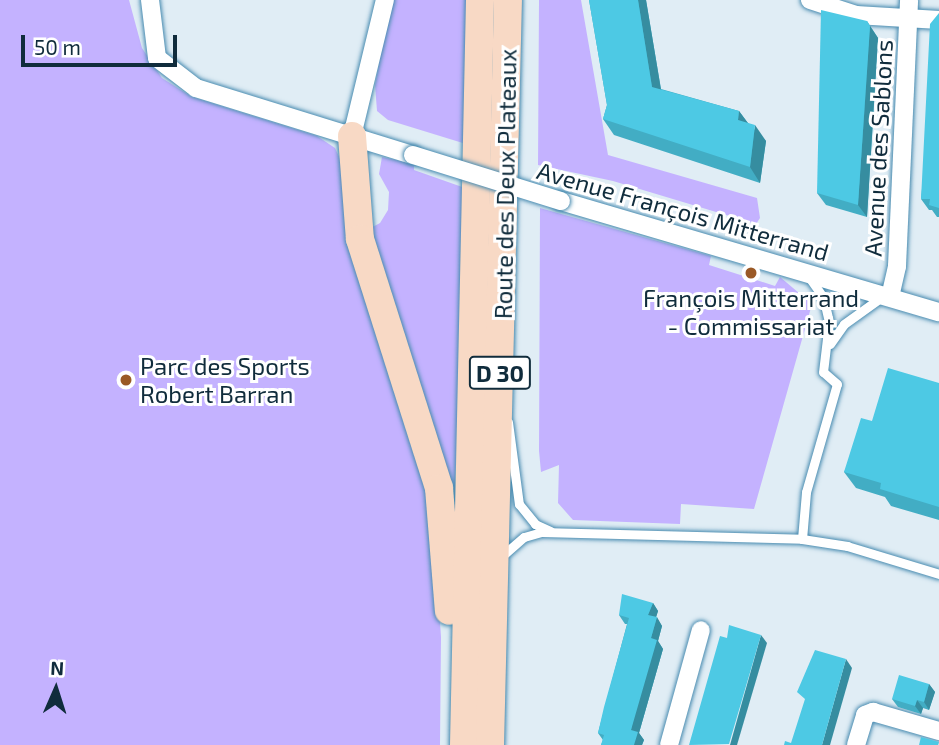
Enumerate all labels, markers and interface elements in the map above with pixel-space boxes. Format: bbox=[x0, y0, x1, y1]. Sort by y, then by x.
scale bar bbox=[24, 21, 180, 65]
text: 50 m bbox=[34, 34, 81, 59]
street label: Avenue des Sablons bbox=[858, 39, 898, 257]
street label: Route des Deux Plateaux bbox=[488, 49, 522, 319]
street label: Avenue François Mitterrand bbox=[534, 156, 832, 266]
marker: François Mitterrand - Commissariat bbox=[743, 265, 759, 281]
place label: François Mitterrand - Commissariat bbox=[643, 284, 859, 340]
place label: Parc des Sports Robert Barran bbox=[140, 352, 310, 408]
road number: D 30 bbox=[468, 354, 532, 392]
marker: Parc des Sports Robert Barran bbox=[118, 372, 134, 388]
north arrow bbox=[21, 654, 91, 724]
text: N bbox=[50, 656, 65, 679]

